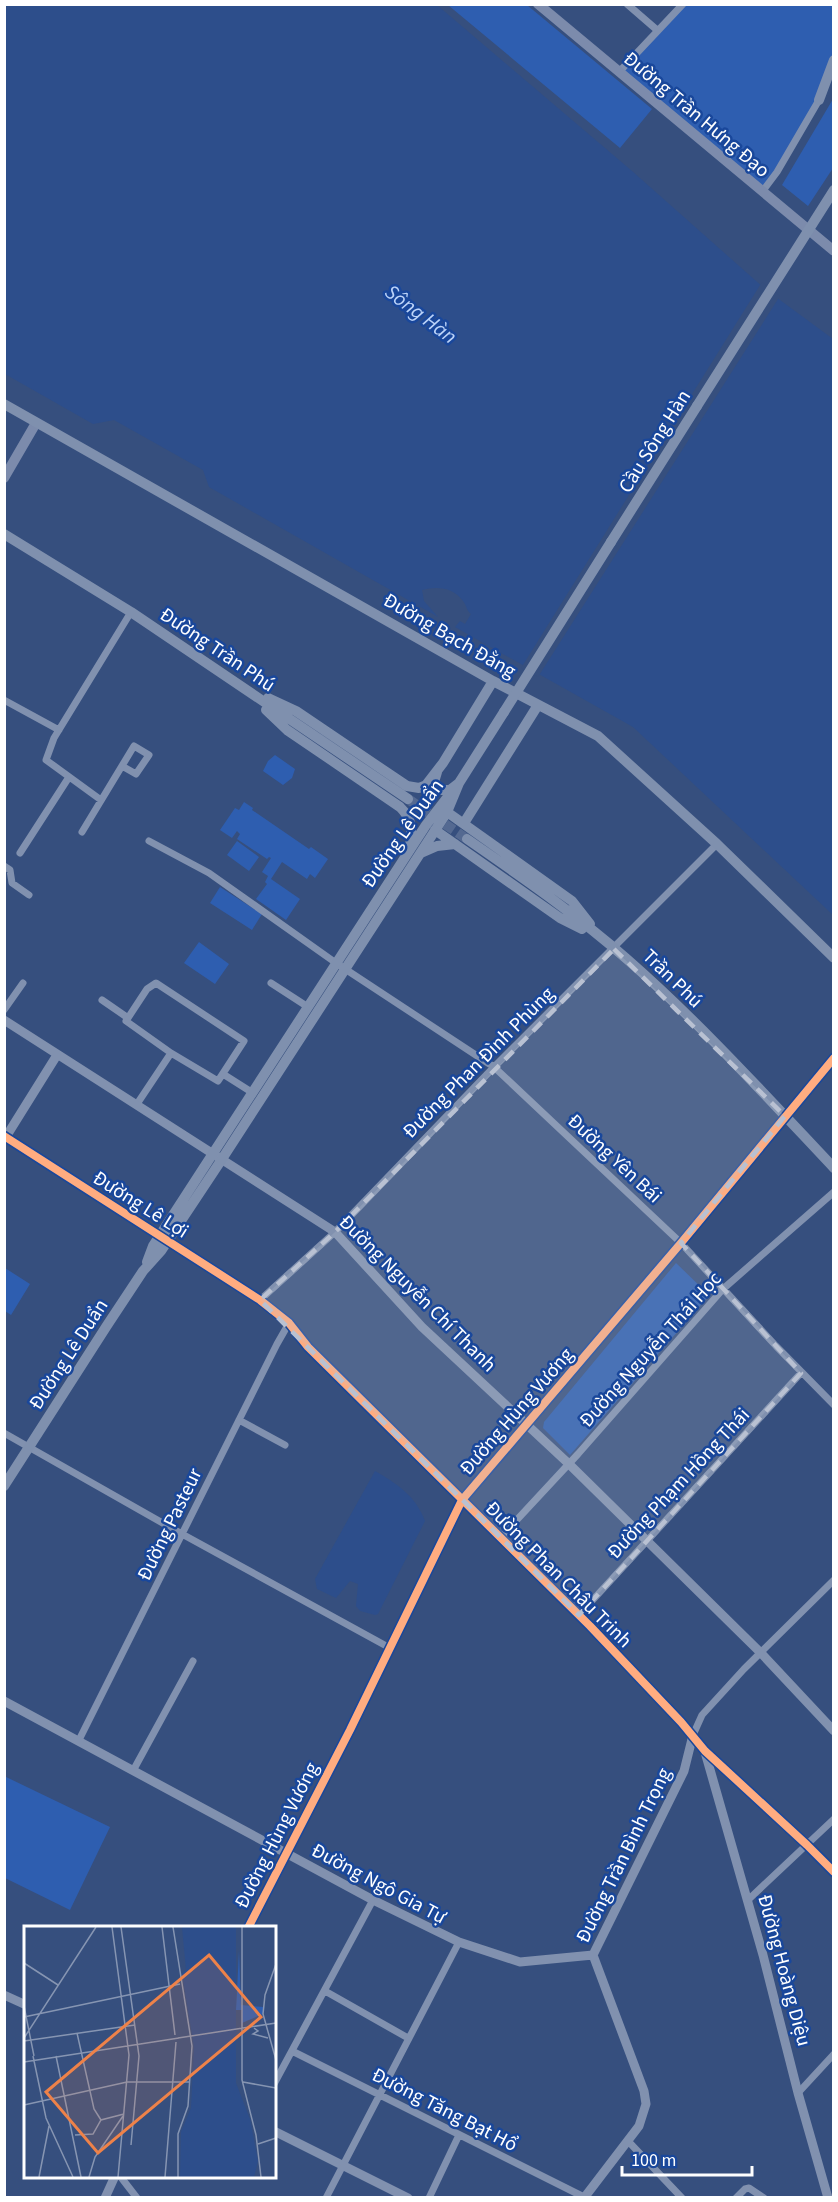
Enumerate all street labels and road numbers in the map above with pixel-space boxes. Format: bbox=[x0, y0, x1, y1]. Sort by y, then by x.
street label: Đường Trần Hưng Đạo bbox=[617, 45, 776, 184]
street label: Cầu Sông Hàn bbox=[612, 385, 698, 499]
street label: Đường Bạch Đằng bbox=[378, 586, 521, 685]
street label: Đường Trần Phú bbox=[154, 601, 281, 699]
street label: Đường Lê Duẩn bbox=[355, 774, 451, 894]
street label: Trần Phú bbox=[636, 943, 709, 1015]
street label: Đường Phan Đình Phùng bbox=[397, 981, 561, 1145]
street label: Đường Yên Bái bbox=[561, 1108, 668, 1210]
street label: Đường Lê Lợi bbox=[87, 1164, 194, 1245]
street label: Đường Nguyễn Chí Thanh bbox=[332, 1209, 502, 1379]
street label: Đường Nguyễn Thái Học bbox=[573, 1266, 728, 1434]
street label: Đường Lê Duẩn bbox=[22, 1294, 115, 1415]
street label: Đường Hùng Vương bbox=[453, 1342, 580, 1482]
street label: Đường Phạm Hồng Thái bbox=[601, 1402, 756, 1566]
street label: Đường Pasteur bbox=[131, 1463, 209, 1585]
street label: Đường Phan Châu Trinh bbox=[479, 1495, 638, 1654]
street label: Đường Hùng Vương bbox=[228, 1757, 326, 1913]
street label: Đường Trần Bình Trọng bbox=[569, 1763, 678, 1948]
street label: Đường Ngô Gia Tự bbox=[306, 1837, 452, 1932]
street label: Đường Hoàng Diệu bbox=[750, 1891, 818, 2049]
street label: Đường Tăng Bạt Hổ bbox=[367, 2061, 522, 2159]

